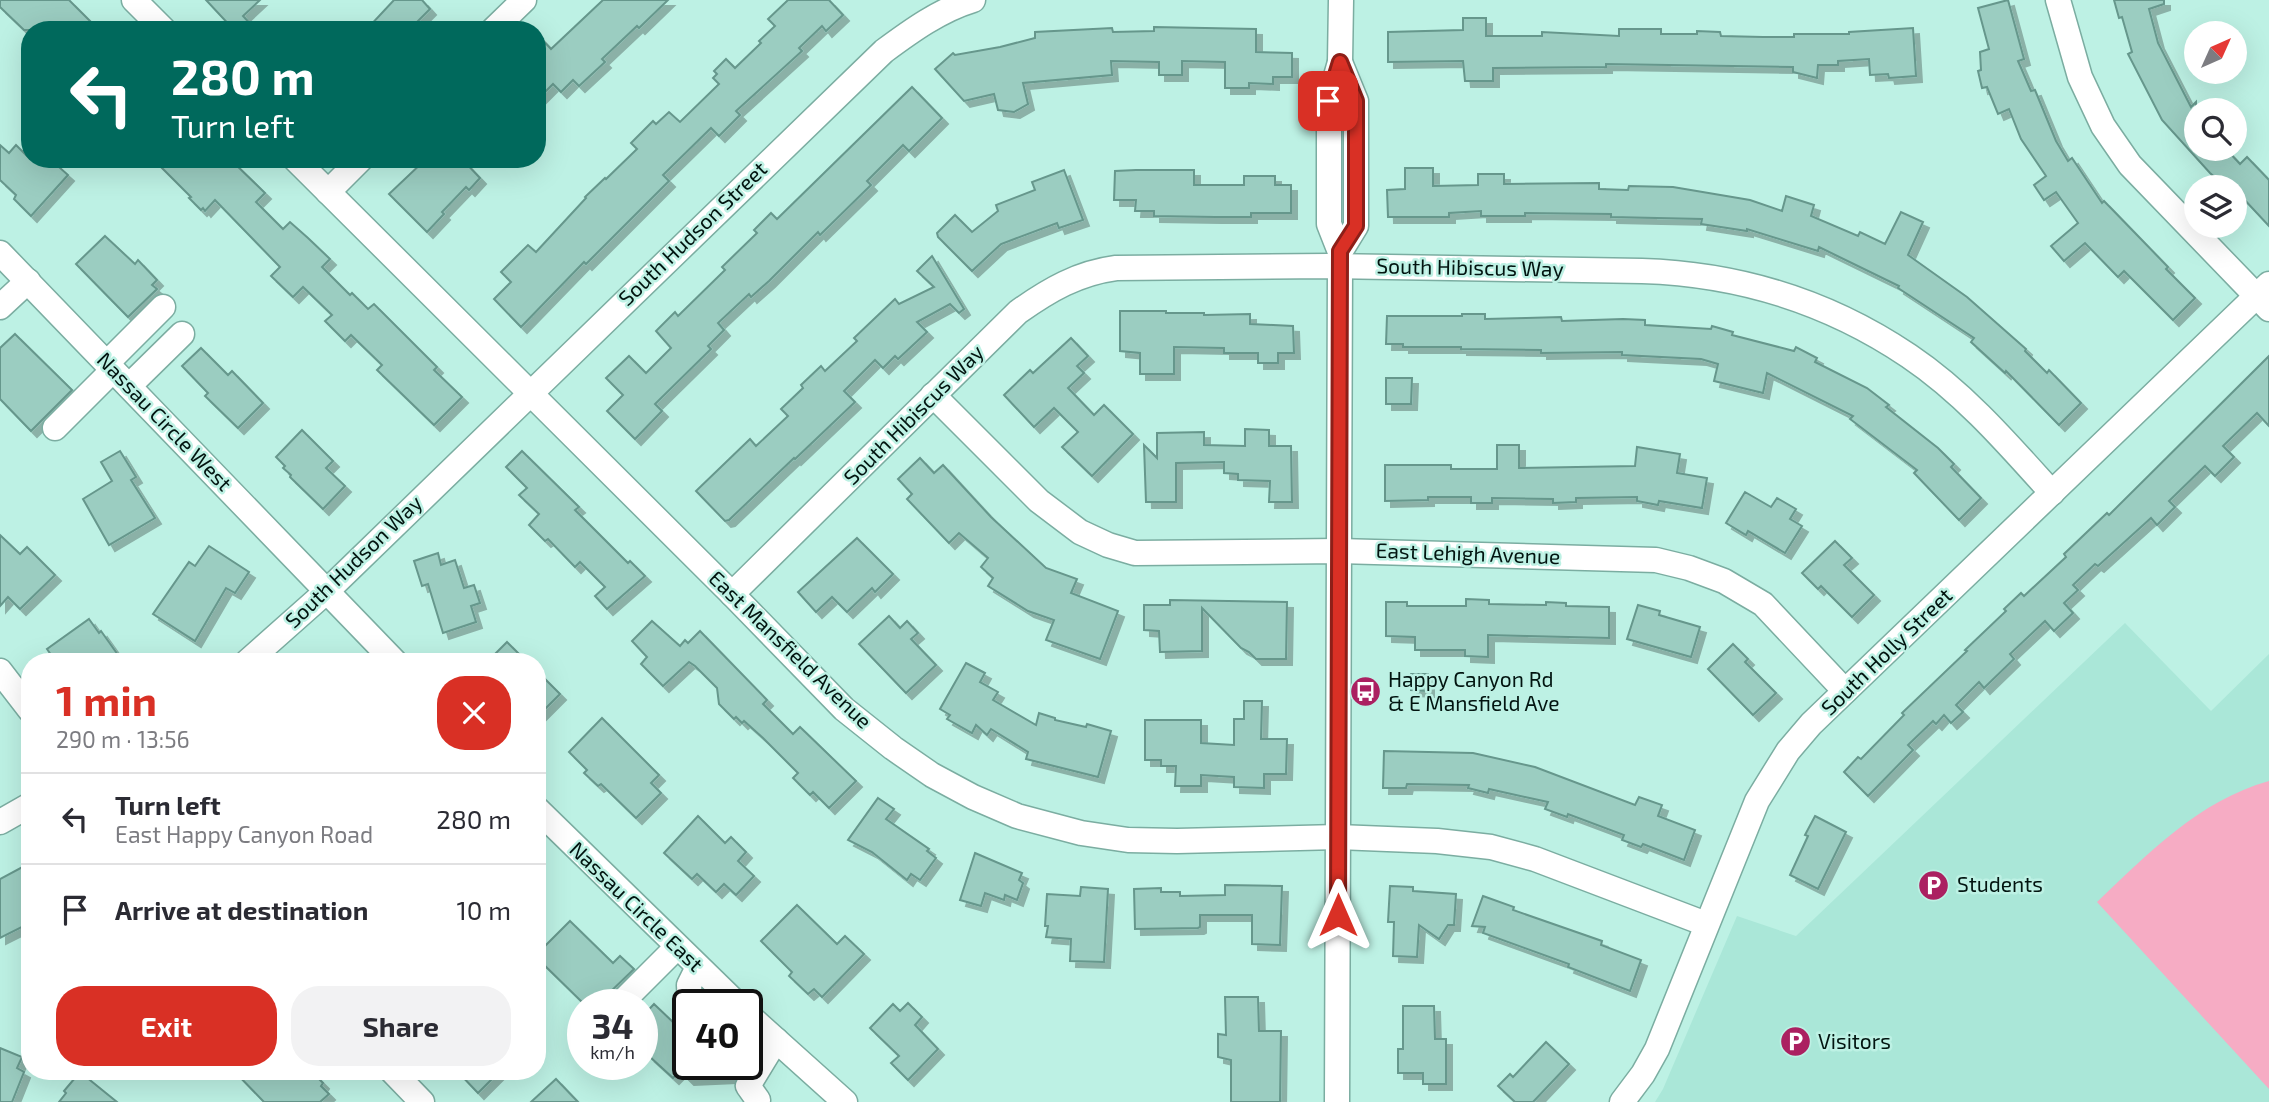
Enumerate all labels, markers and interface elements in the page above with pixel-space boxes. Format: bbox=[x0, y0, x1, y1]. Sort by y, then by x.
north arrow bbox=[2184, 21, 2247, 84]
map controls bbox=[2184, 21, 2247, 238]
text: 280 m bbox=[171, 46, 315, 105]
icon: left bbox=[56, 49, 147, 140]
pin bbox=[1298, 71, 1358, 131]
icon: arrive bbox=[1309, 82, 1347, 120]
button: search bbox=[2184, 98, 2247, 161]
text: Turn left bbox=[171, 106, 295, 144]
street label: South Hudson Street bbox=[613, 156, 771, 310]
button: layers bbox=[2184, 175, 2247, 238]
street label: South Hibiscus Way bbox=[1376, 252, 1564, 281]
street label: South Hibiscus Way bbox=[838, 339, 988, 489]
street label: Nassau Circle West bbox=[93, 347, 238, 495]
street label: South Hudson Way bbox=[279, 489, 426, 632]
street label: East Lehigh Avenue bbox=[1375, 537, 1561, 568]
street label: East Mansfield Avenue bbox=[705, 565, 878, 733]
street label: South Holly Street bbox=[1815, 582, 1957, 720]
place label: Happy Canyon Rd & E Mansfield Ave bbox=[1388, 666, 1560, 715]
text: 1 min bbox=[56, 674, 157, 724]
bus stop icon: Happy Canyon Rd & E Mansfield Ave bbox=[1348, 675, 1382, 709]
button: close bbox=[437, 676, 511, 750]
text: 290 m · 13:56 bbox=[56, 725, 190, 753]
text: Turn left bbox=[115, 789, 221, 820]
icon: left bbox=[56, 800, 94, 838]
text: 280 m bbox=[436, 803, 511, 834]
text: East Happy Canyon Road bbox=[115, 820, 373, 848]
street label: Nassau Circle East bbox=[565, 836, 709, 976]
parking icon: Students bbox=[1917, 868, 1951, 902]
place label: Students bbox=[1957, 871, 2043, 896]
position arrow bbox=[1301, 878, 1375, 952]
icon: arrive bbox=[56, 891, 94, 929]
text: Arrive at destination bbox=[115, 894, 368, 925]
text: 10 m bbox=[456, 894, 511, 925]
button: Exit bbox=[56, 986, 277, 1066]
button: Share bbox=[291, 986, 511, 1066]
speed limit sign: 40 bbox=[672, 989, 763, 1080]
text: 34 bbox=[591, 1004, 634, 1046]
parking icon: Visitors bbox=[1778, 1025, 1812, 1059]
place label: Visitors bbox=[1818, 1028, 1891, 1053]
text: km/h bbox=[590, 1041, 635, 1063]

